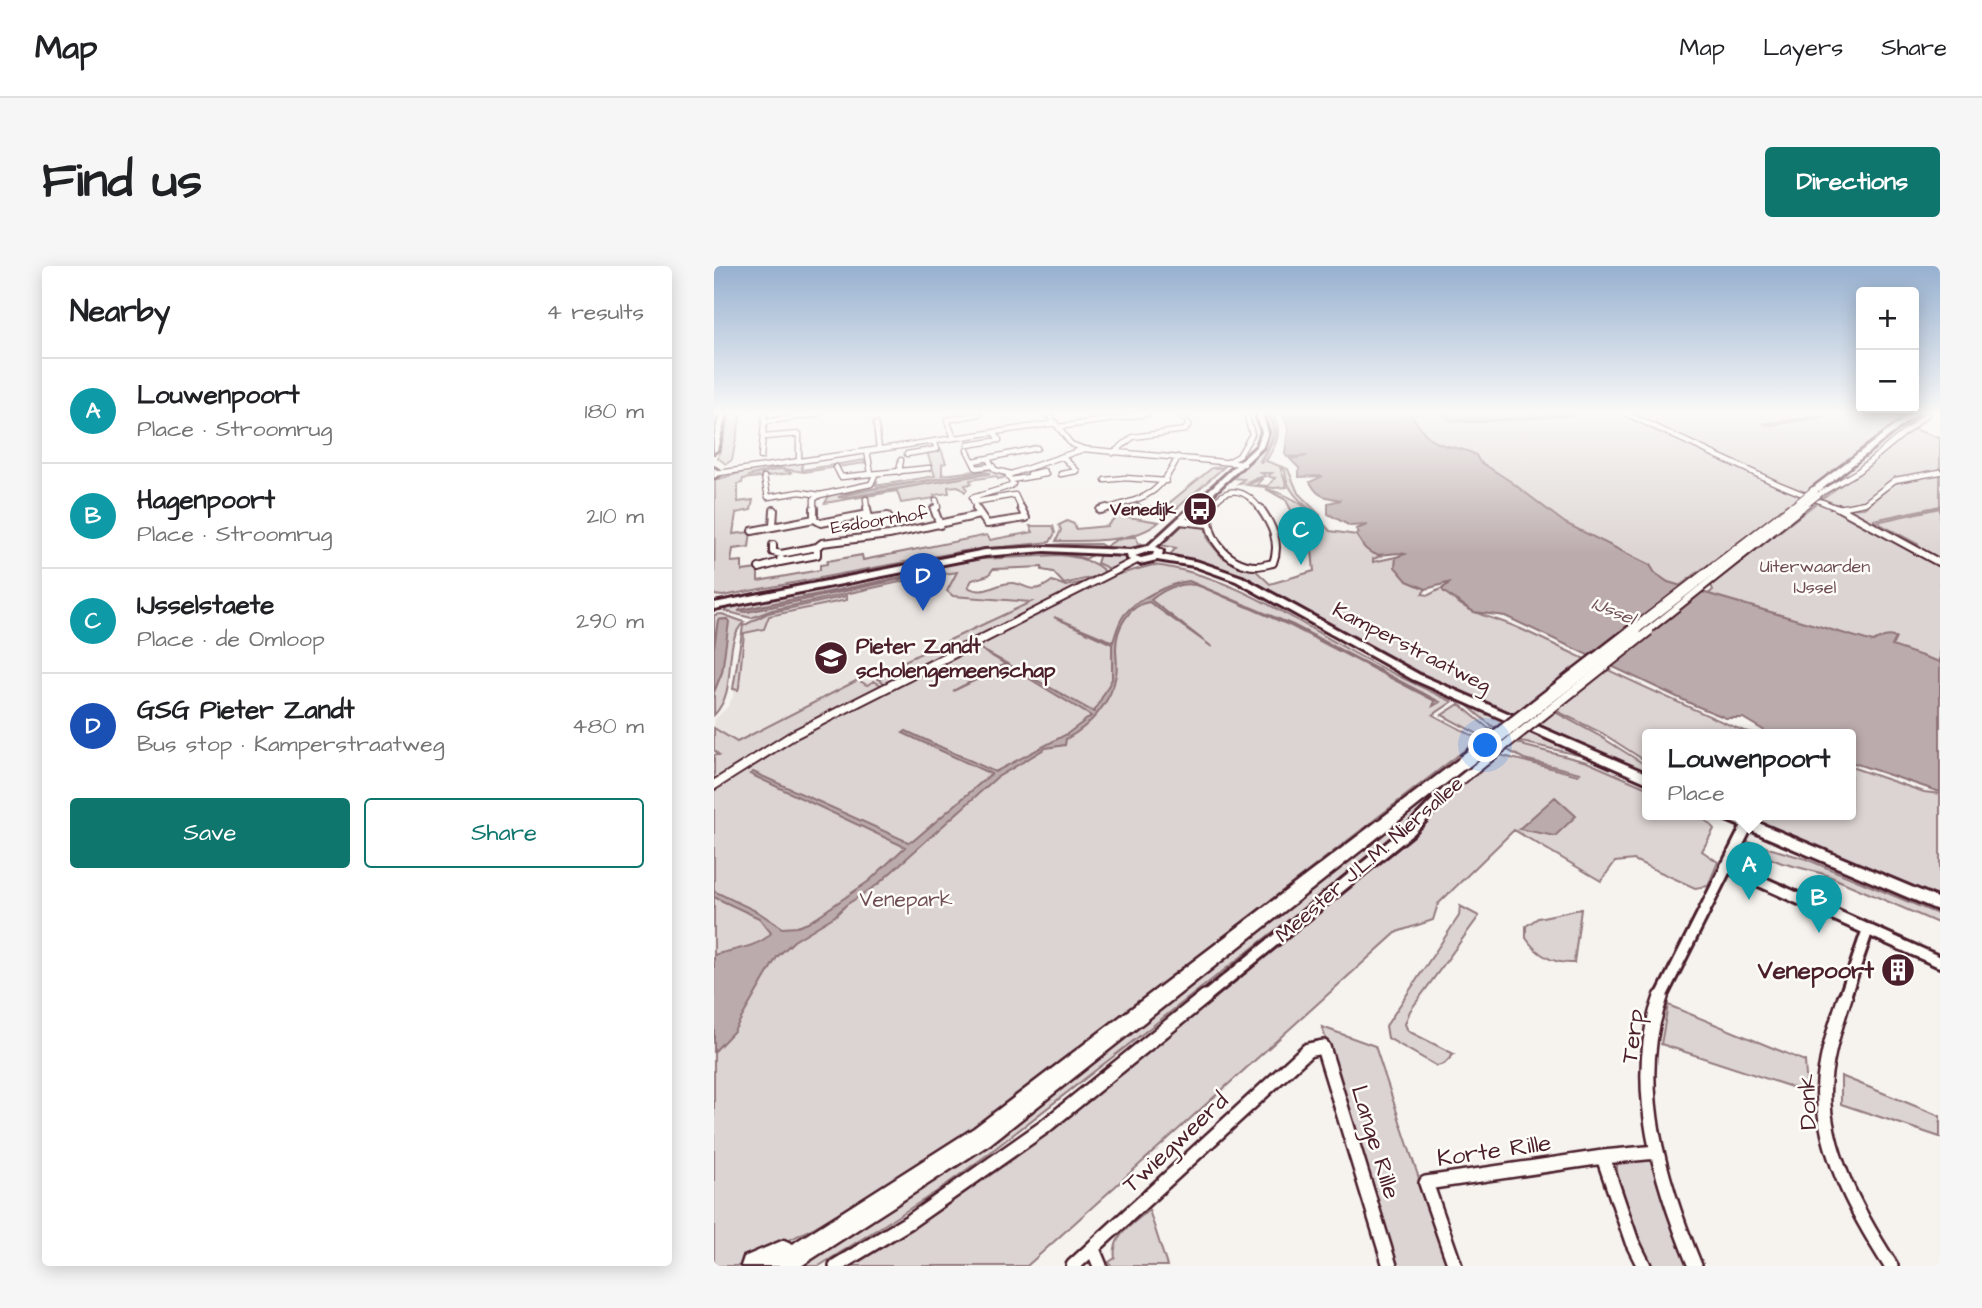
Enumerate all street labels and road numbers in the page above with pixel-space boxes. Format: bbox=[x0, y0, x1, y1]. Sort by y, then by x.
street label: Esdoornhof bbox=[829, 500, 930, 540]
street label: Kamperstraatweg bbox=[1327, 595, 1496, 702]
street label: Meester J.L.M. Niersallee bbox=[1269, 770, 1470, 949]
street label: Terp bbox=[1613, 1007, 1653, 1065]
street label: Donk bbox=[1790, 1073, 1826, 1130]
street label: Lange Rille bbox=[1341, 1081, 1408, 1204]
street label: Twiegweerd bbox=[1115, 1085, 1237, 1202]
street label: Korte Rille bbox=[1435, 1126, 1553, 1176]

